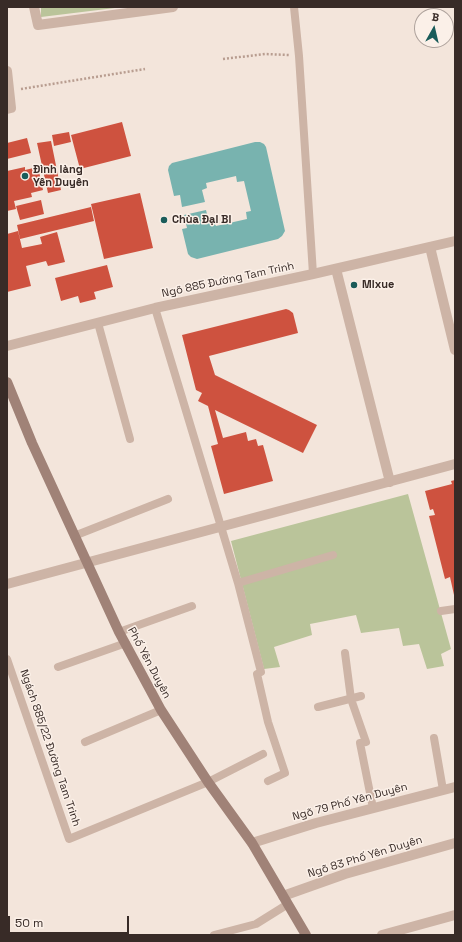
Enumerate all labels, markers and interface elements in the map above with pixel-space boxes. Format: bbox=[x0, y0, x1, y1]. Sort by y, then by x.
north arrow bbox=[414, 8, 454, 48]
text: B bbox=[431, 10, 440, 25]
place label: Đình làng Yên Duyên bbox=[33, 163, 89, 189]
marker: Đình làng Yên Duyên bbox=[20, 171, 30, 181]
place label: Chùa Đại Bi bbox=[172, 213, 231, 227]
marker: Chùa Đại Bi bbox=[159, 215, 169, 225]
street label: Ngõ 885 Đường Tam Trinh bbox=[161, 260, 295, 300]
place label: Mixue bbox=[362, 278, 394, 292]
marker: Mixue bbox=[349, 280, 359, 290]
street label: Phố Yên Duyên bbox=[125, 625, 173, 701]
street label: Ngách 885/22 Đường Tam Trinh bbox=[17, 668, 83, 828]
street label: Ngõ 79 Phố Yên Duyên bbox=[291, 780, 409, 824]
street label: Ngõ 83 Phố Yên Duyên bbox=[306, 833, 424, 881]
scale bar bbox=[10, 908, 131, 934]
text: 50 m bbox=[15, 915, 43, 931]

